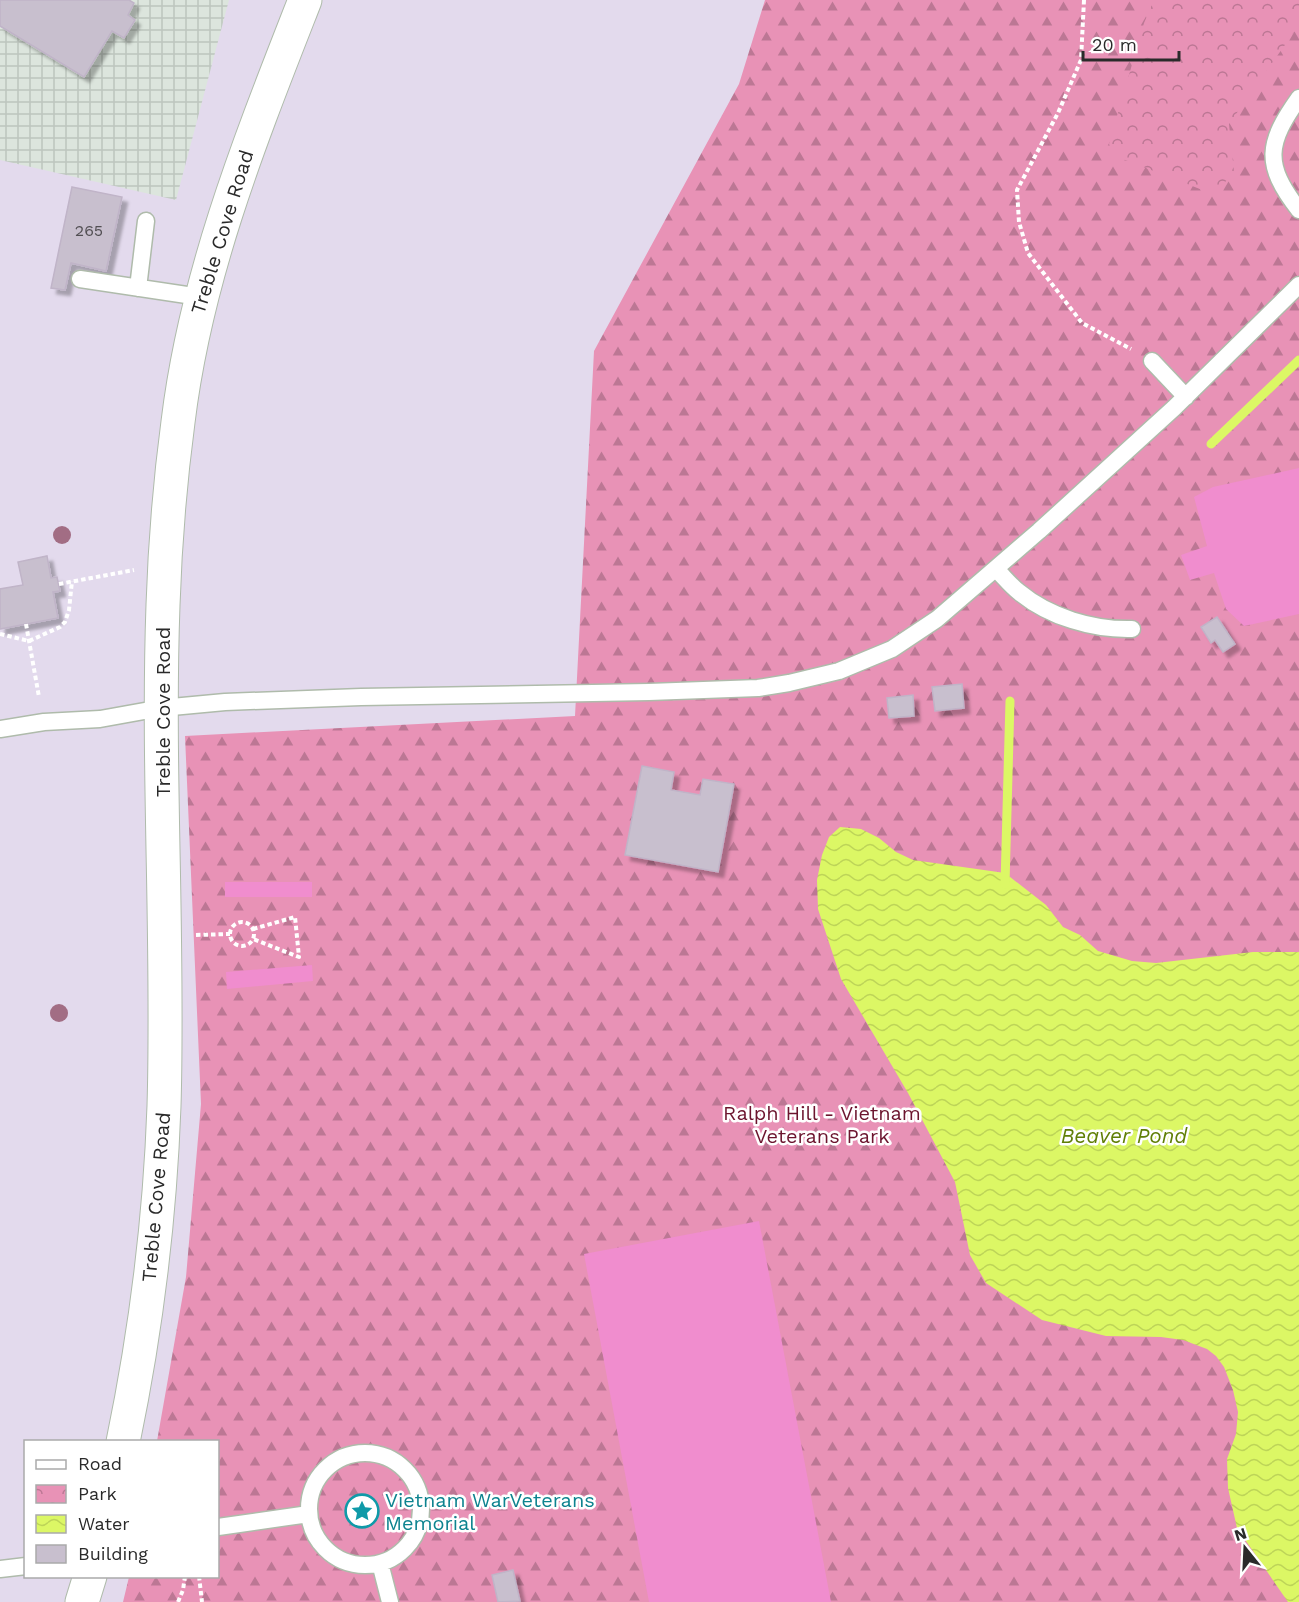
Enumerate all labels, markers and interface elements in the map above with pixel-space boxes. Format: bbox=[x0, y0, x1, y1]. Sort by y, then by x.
scale bar bbox=[1083, 24, 1179, 62]
text: 20 m bbox=[1092, 34, 1137, 55]
street label: Treble Cove Road bbox=[186, 147, 258, 317]
house number: 265 bbox=[75, 221, 103, 240]
street label: Treble Cove Road bbox=[151, 627, 175, 797]
park label: Ralph Hill - Vietnam Veterans Park bbox=[723, 1101, 921, 1148]
street label: Treble Cove Road bbox=[137, 1111, 175, 1283]
water label: Beaver Pond bbox=[1061, 1123, 1188, 1148]
legend bbox=[24, 1440, 219, 1578]
text: Road bbox=[78, 1453, 122, 1474]
text: Park bbox=[78, 1483, 117, 1504]
place label: Vietnam WarVeterans Memorial bbox=[385, 1488, 595, 1535]
place icon: Vietnam WarVeterans Memorial bbox=[344, 1493, 380, 1529]
text: Water bbox=[78, 1513, 130, 1534]
north arrow bbox=[1215, 1518, 1275, 1578]
text: N bbox=[1232, 1523, 1249, 1545]
text: Building bbox=[78, 1543, 148, 1564]

